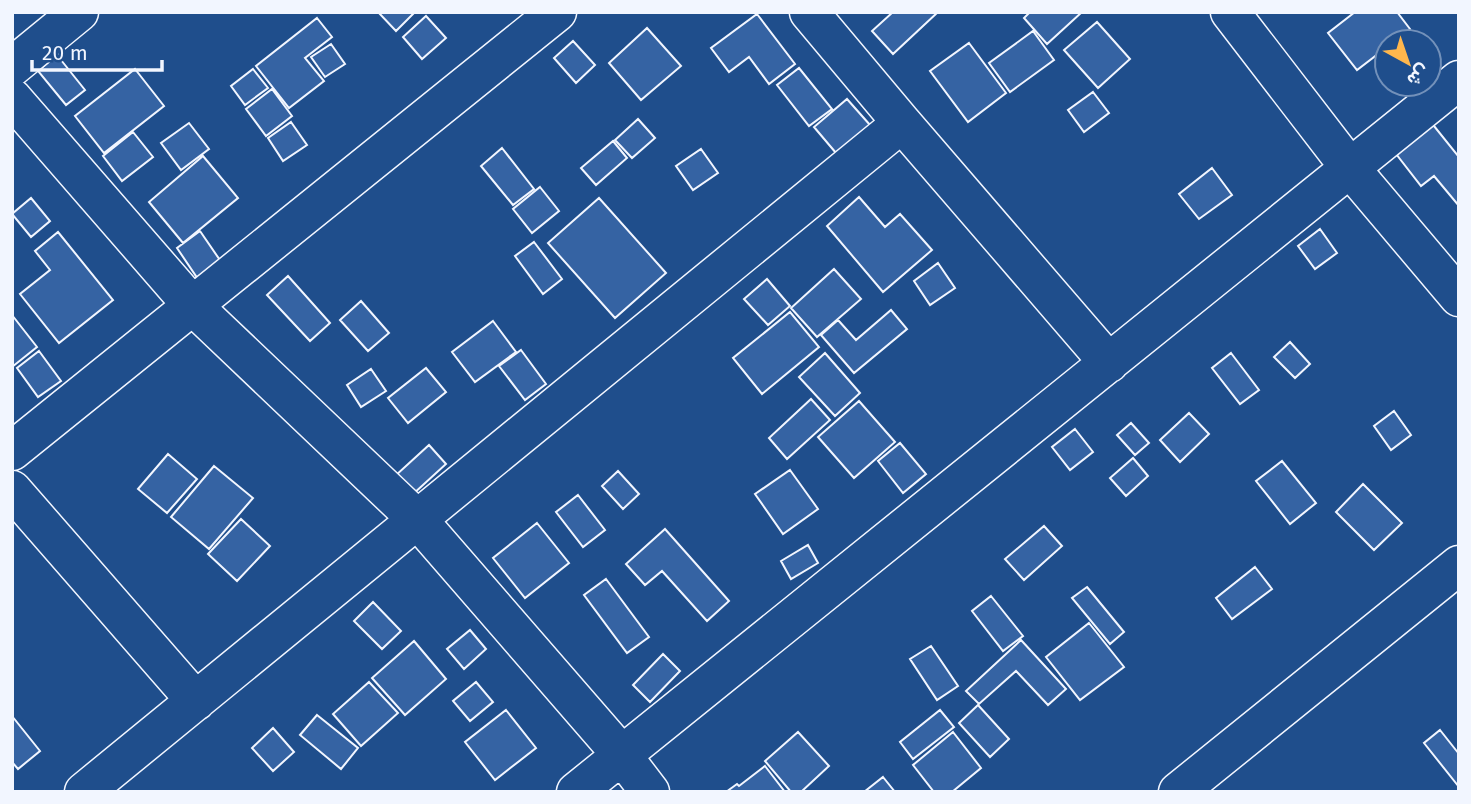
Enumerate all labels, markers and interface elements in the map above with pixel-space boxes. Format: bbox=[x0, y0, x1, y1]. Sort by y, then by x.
scale bar bbox=[32, 28, 161, 72]
north arrow bbox=[1373, 28, 1443, 98]
text: 20 m bbox=[42, 40, 88, 66]
text: ش bbox=[1402, 59, 1435, 92]

